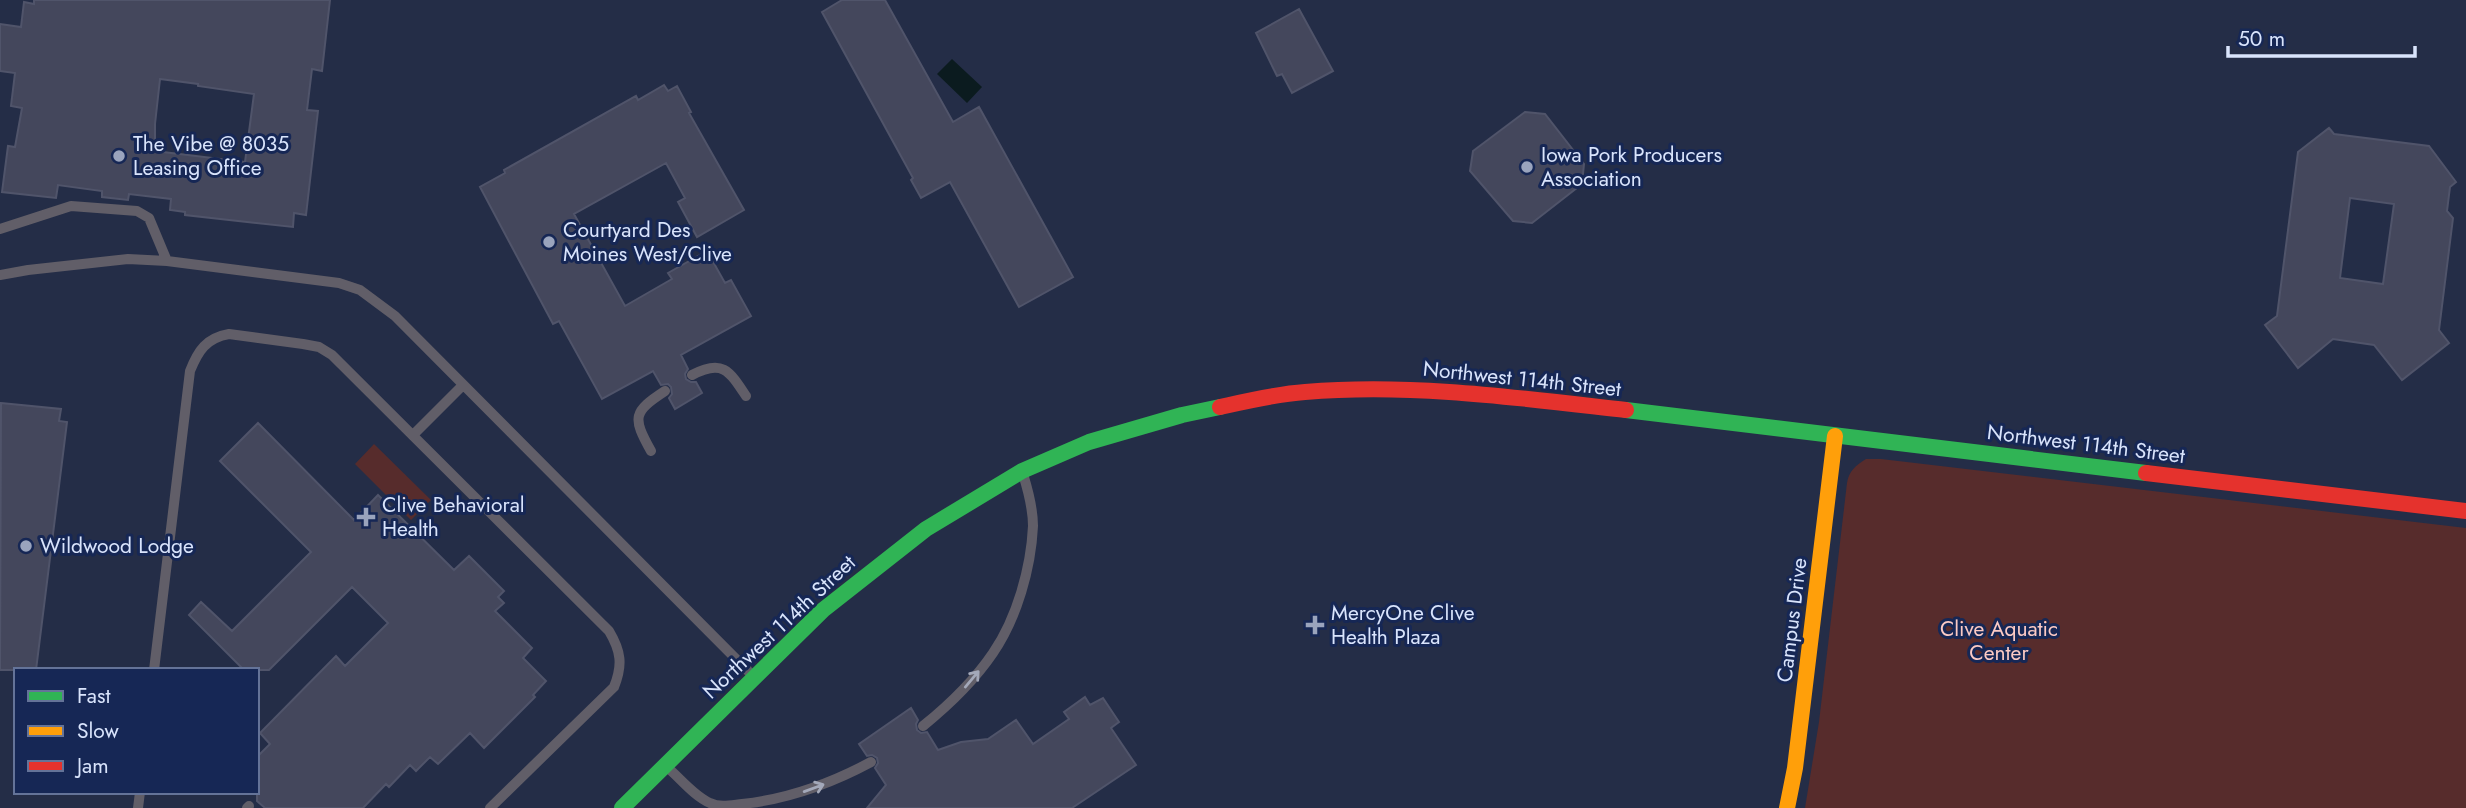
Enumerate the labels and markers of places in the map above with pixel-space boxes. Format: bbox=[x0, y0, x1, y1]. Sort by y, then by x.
place label: The Vibe @ 8035 Leasing Office bbox=[133, 129, 289, 183]
place label: Iowa Pork Producers Association bbox=[1541, 140, 1722, 194]
marker: The Vibe @ 8035 Leasing Office bbox=[111, 148, 127, 164]
marker: Iowa Pork Producers Association bbox=[1519, 159, 1535, 175]
place label: Courtyard Des Moines West/Clive bbox=[563, 215, 732, 269]
marker: Courtyard Des Moines West/Clive bbox=[541, 234, 557, 250]
place label: Clive Behavioral Health bbox=[382, 490, 525, 544]
marker: Clive Behavioral Health bbox=[356, 507, 376, 527]
place label: Wildwood Lodge bbox=[40, 531, 194, 561]
marker: Wildwood Lodge bbox=[18, 538, 34, 554]
place label: MercyOne Clive Health Plaza bbox=[1331, 598, 1475, 652]
marker: MercyOne Clive Health Plaza bbox=[1305, 615, 1325, 635]

